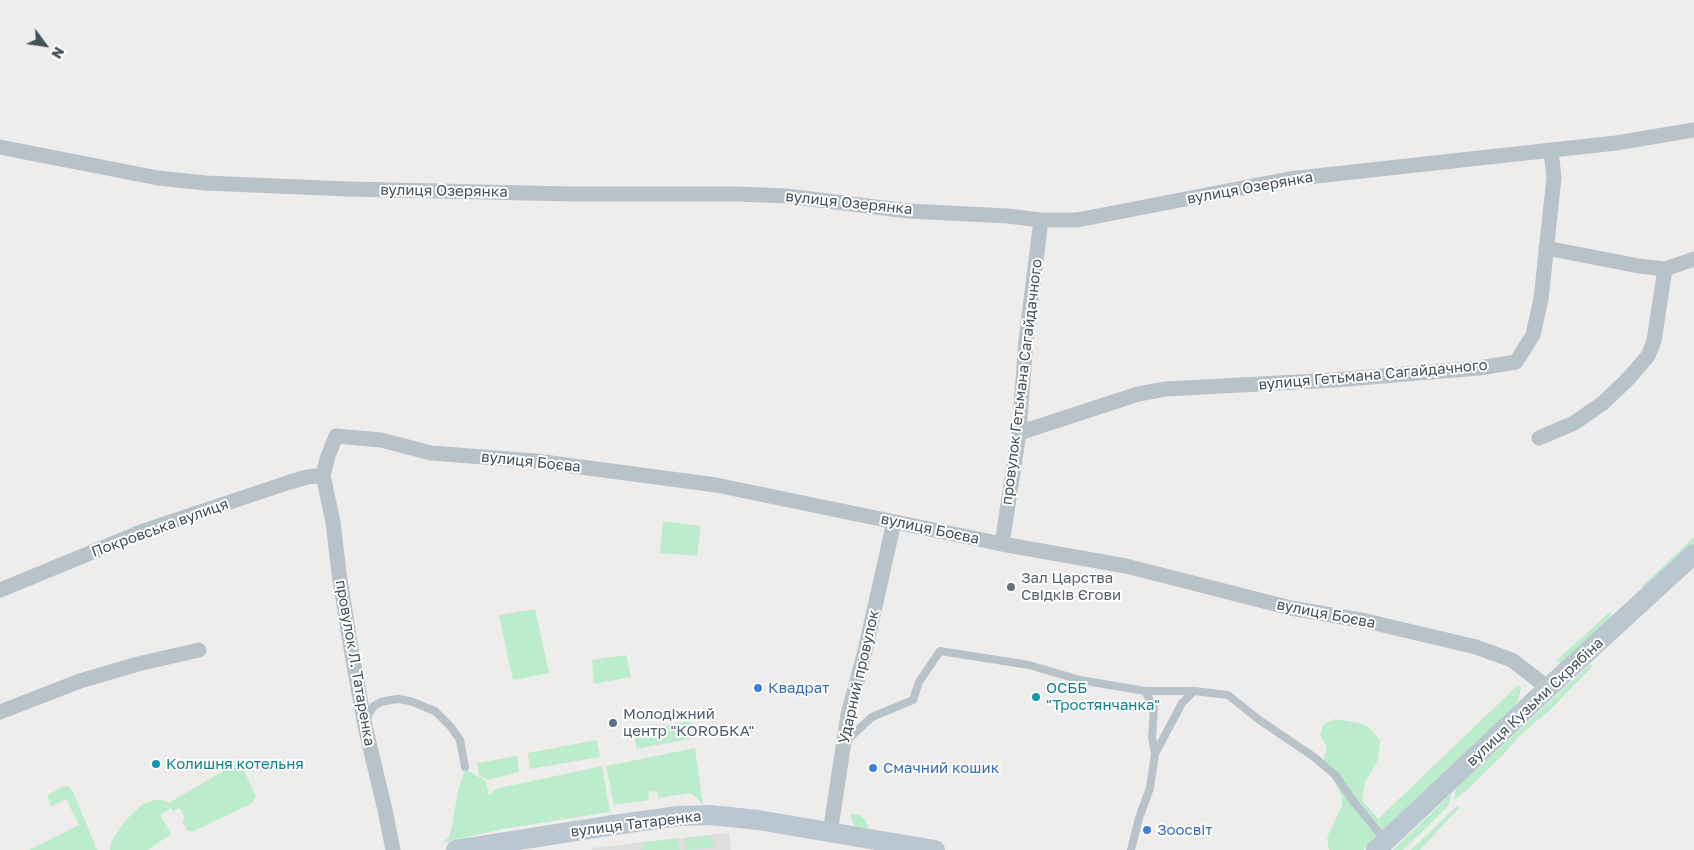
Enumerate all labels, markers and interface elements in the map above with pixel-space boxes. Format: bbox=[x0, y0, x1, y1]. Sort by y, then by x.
north arrow bbox=[20, 20, 70, 70]
text: N bbox=[48, 44, 68, 62]
street label: вулиця Озерянка bbox=[1186, 168, 1314, 208]
street label: вулиця Озерянка bbox=[380, 181, 508, 201]
street label: вулиця Озерянка bbox=[785, 187, 913, 219]
street label: провулок Гетьмана Сагайдачного bbox=[998, 258, 1046, 506]
street label: вулиця Гетьмана Сагайдачного bbox=[1258, 356, 1488, 394]
street label: вулиця Боєва bbox=[480, 448, 582, 476]
street label: Покровська вулиця bbox=[89, 495, 231, 561]
street label: вулиця Боєва bbox=[879, 510, 981, 548]
place label: Зал Царства Свідків Єгови bbox=[1021, 569, 1121, 604]
street label: провулок Л. Татаренка bbox=[332, 578, 378, 748]
marker: Зал Царства Свідків Єгови bbox=[1005, 581, 1017, 593]
street label: вулиця Боєва bbox=[1275, 596, 1377, 632]
street label: Ударний провулок bbox=[835, 608, 883, 746]
street label: вулиця Кузьми Скрябіна bbox=[1463, 634, 1607, 770]
place label: Квадрат bbox=[768, 679, 829, 697]
place label: ОСББ "Тростянчанка" bbox=[1046, 679, 1160, 714]
marker: Квадрат bbox=[752, 682, 764, 694]
marker: ОСББ "Тростянчанка" bbox=[1030, 691, 1042, 703]
place label: Молодіжний центр "КОRОБКА" bbox=[623, 705, 754, 740]
marker: Молодіжний центр "КОRОБКА" bbox=[607, 717, 619, 729]
place label: Колишня котельня bbox=[166, 755, 304, 773]
marker: Колишня котельня bbox=[150, 758, 162, 770]
place label: Смачний кошик bbox=[883, 759, 999, 777]
marker: Смачний кошик bbox=[867, 762, 879, 774]
street label: вулиця Татаренка bbox=[570, 807, 702, 841]
place label: Зоосвіт bbox=[1157, 821, 1213, 839]
marker: Зоосвіт bbox=[1141, 824, 1153, 836]

